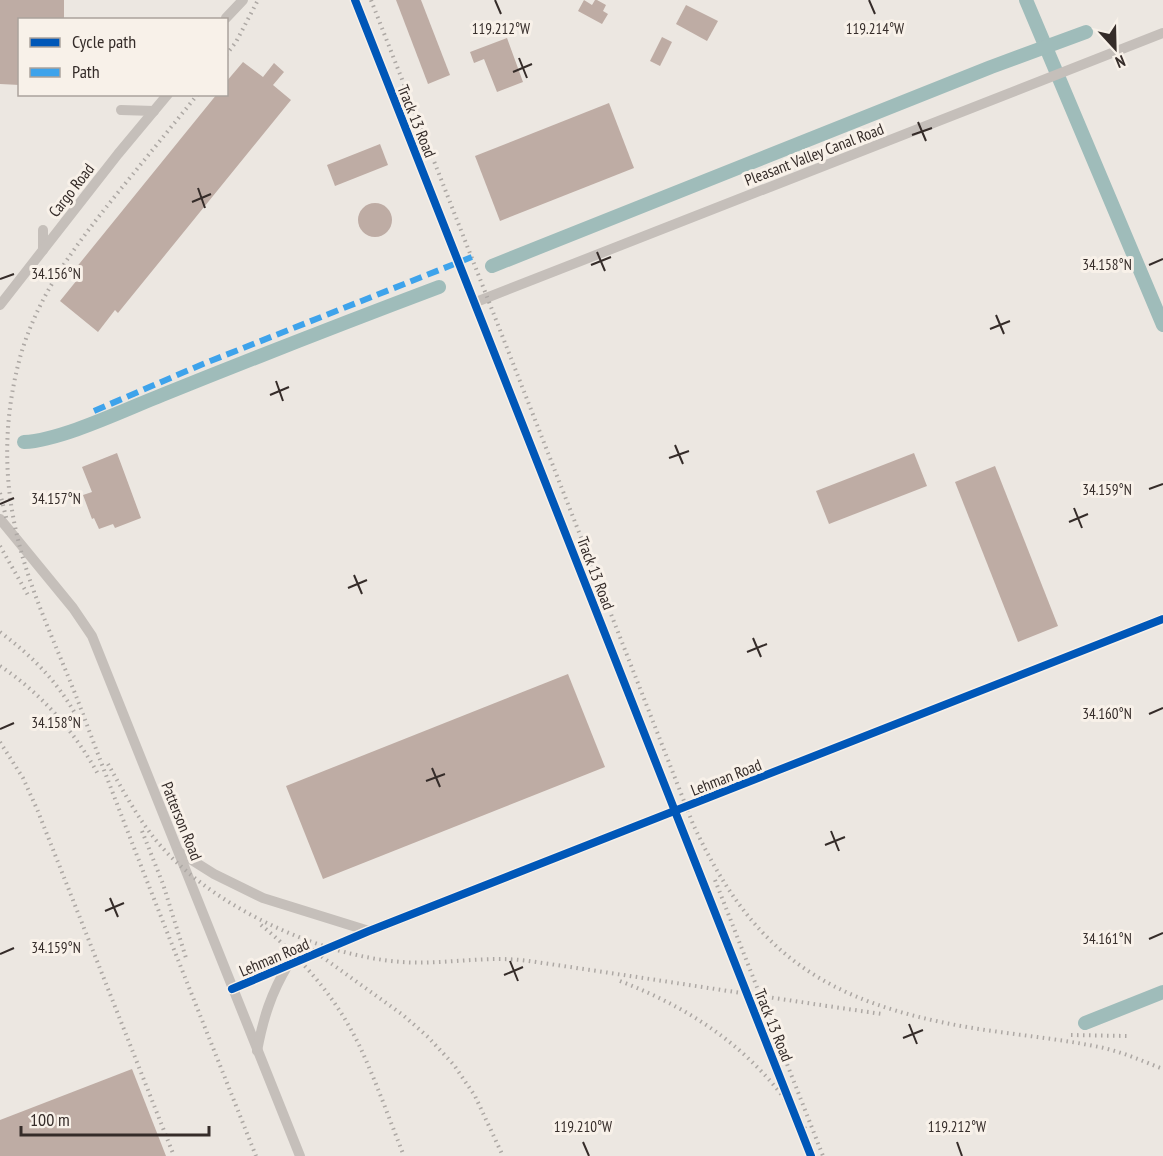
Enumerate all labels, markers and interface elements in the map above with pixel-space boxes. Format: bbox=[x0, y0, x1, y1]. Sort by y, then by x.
legend bbox=[18, 18, 228, 96]
north arrow bbox=[1085, 18, 1145, 78]
text: 119.212°W bbox=[472, 19, 530, 38]
text: 119.214°W bbox=[846, 19, 904, 38]
text: Cycle path bbox=[72, 30, 136, 53]
text: N bbox=[1113, 51, 1128, 73]
text: Path bbox=[72, 60, 100, 83]
street label: Track 13 Road bbox=[393, 82, 441, 160]
street label: Pleasant Valley Canal Road bbox=[742, 118, 886, 190]
street label: Cargo Road bbox=[44, 159, 98, 221]
text: 34.158°N bbox=[1082, 255, 1132, 274]
text: 34.156°N bbox=[31, 264, 81, 283]
text: 34.159°N bbox=[1082, 480, 1132, 499]
text: 34.157°N bbox=[31, 489, 81, 508]
street label: Track 13 Road bbox=[573, 534, 619, 612]
text: 34.160°N bbox=[1082, 704, 1132, 723]
text: 34.158°N bbox=[31, 713, 81, 732]
street label: Lehman Road bbox=[688, 754, 764, 800]
street label: Patterson Road bbox=[157, 779, 207, 863]
text: 34.161°N bbox=[1082, 929, 1132, 948]
street label: Lehman Road bbox=[236, 933, 312, 981]
text: 34.159°N bbox=[31, 938, 81, 957]
street label: Track 13 Road bbox=[750, 986, 798, 1064]
scale bar bbox=[21, 1099, 208, 1137]
text: 100 m bbox=[30, 1108, 70, 1131]
text: 119.210°W bbox=[554, 1117, 612, 1136]
text: 119.212°W bbox=[928, 1117, 986, 1136]

